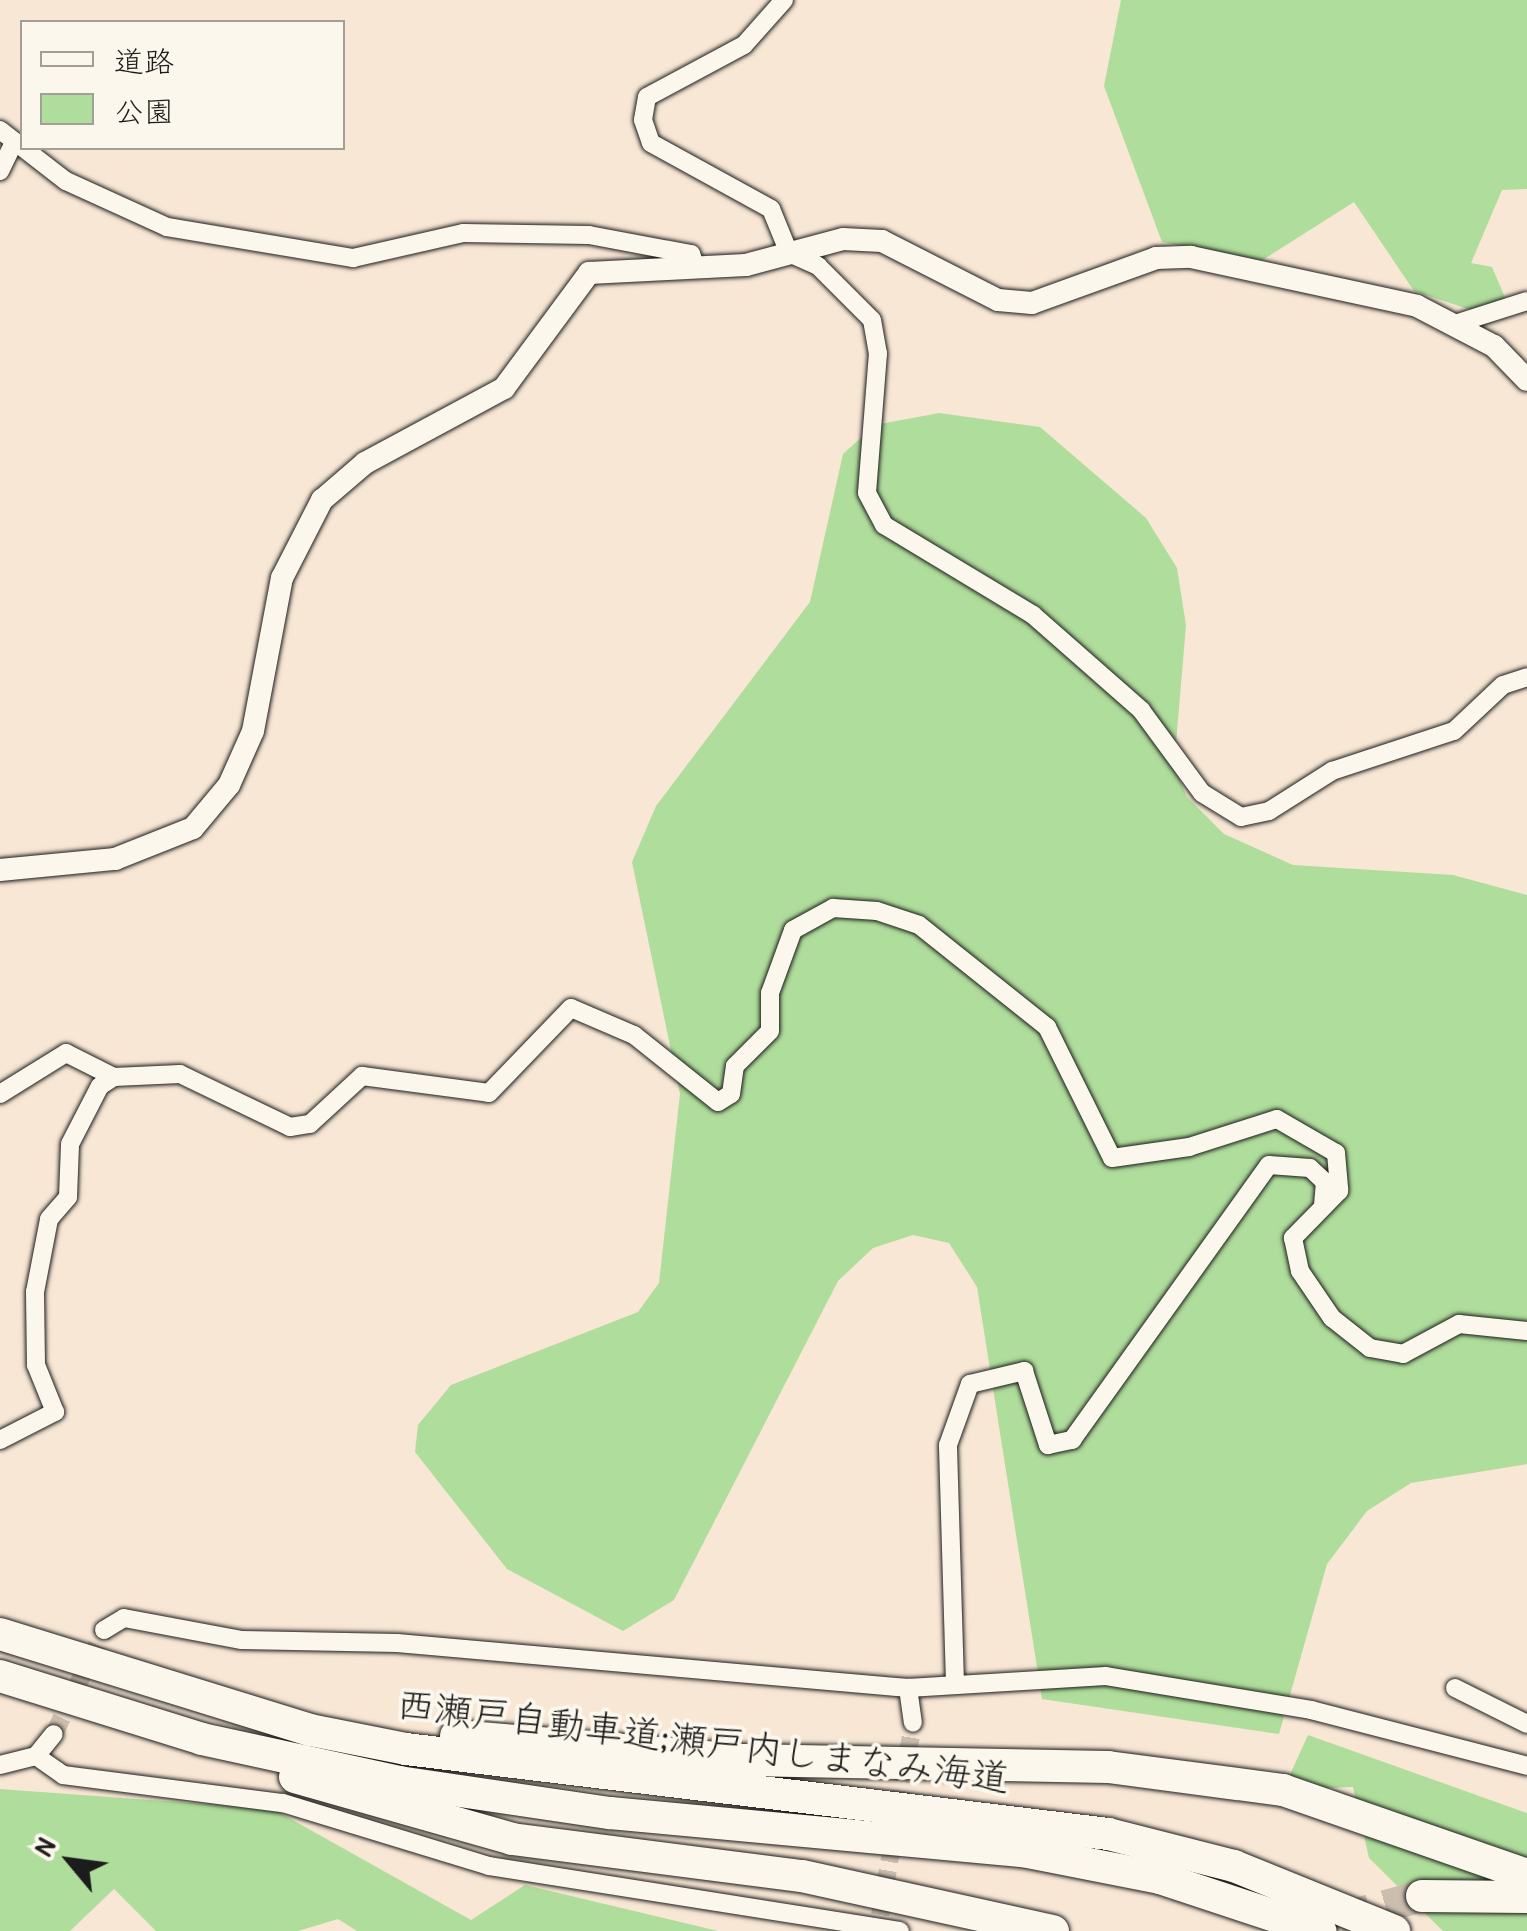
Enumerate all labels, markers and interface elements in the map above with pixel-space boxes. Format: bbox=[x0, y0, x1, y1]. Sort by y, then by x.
legend bbox=[20, 20, 345, 150]
text: 道路 bbox=[114, 41, 174, 81]
text: 公園 bbox=[114, 91, 174, 131]
street label: 西瀬戸自動車道;瀬戸内しまなみ海道 bbox=[394, 1681, 1012, 1801]
north arrow bbox=[20, 1811, 120, 1911]
text: N bbox=[24, 1831, 64, 1862]

